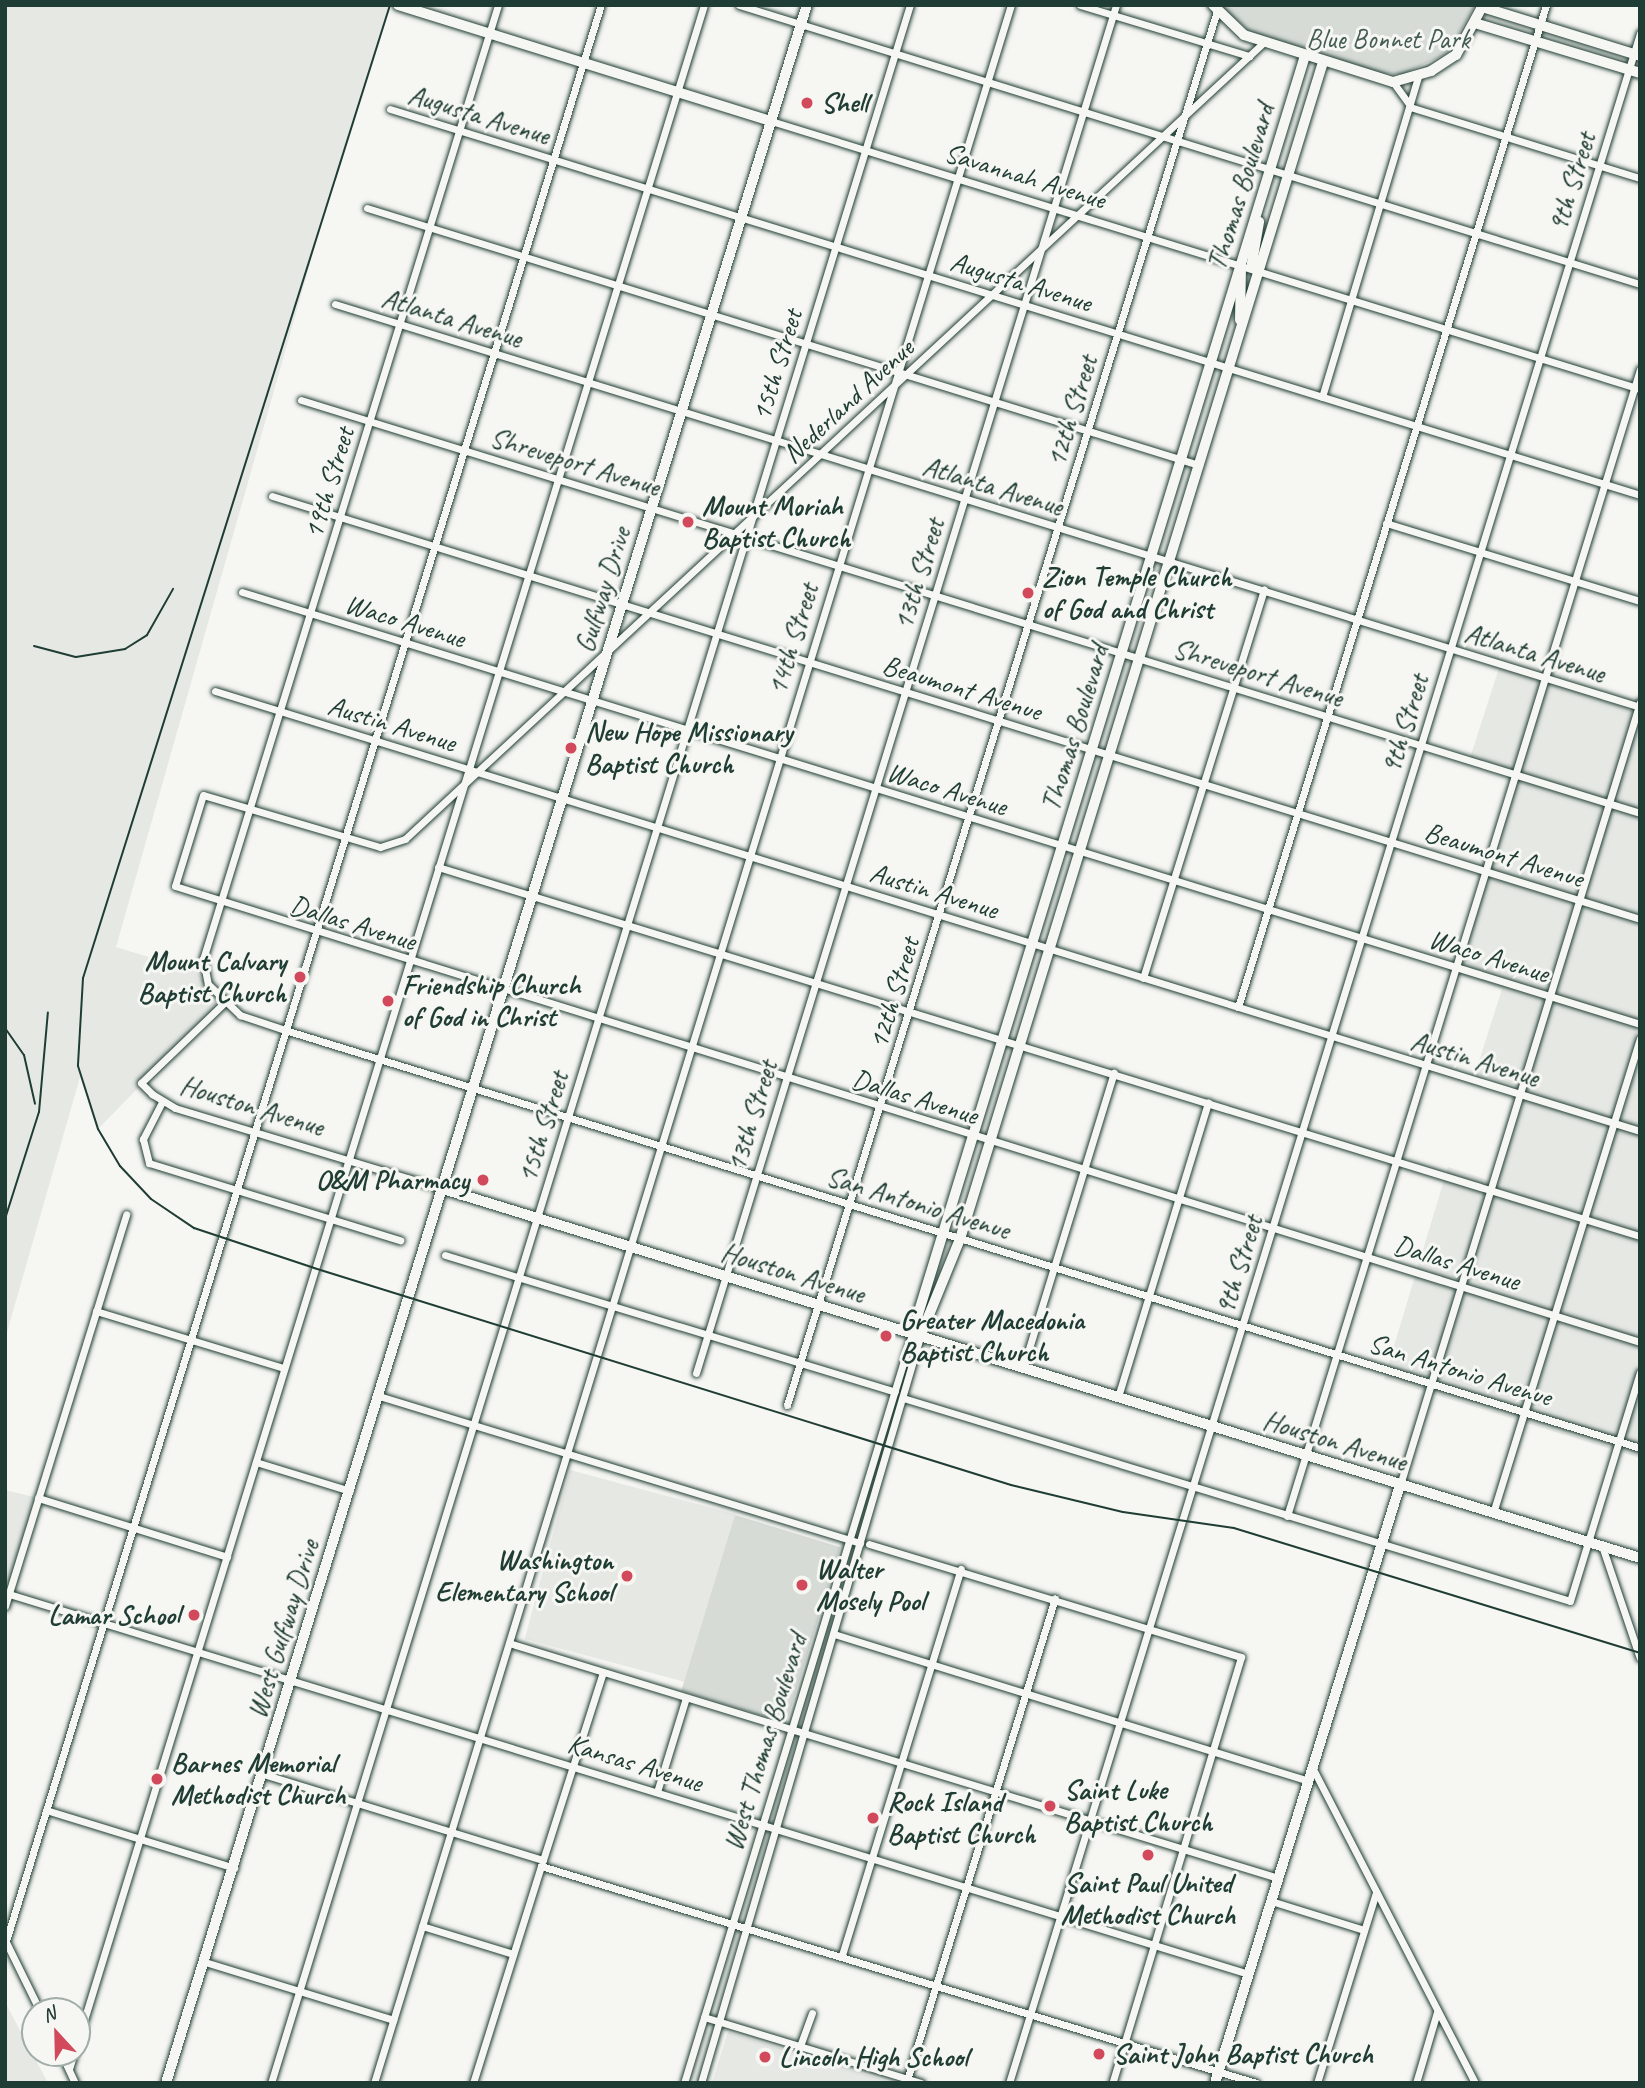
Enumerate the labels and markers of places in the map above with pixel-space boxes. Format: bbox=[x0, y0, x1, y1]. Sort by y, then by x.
place label: Shell bbox=[821, 86, 868, 120]
marker: Shell bbox=[799, 95, 815, 111]
place label: Mount Moriah Baptist Church bbox=[702, 489, 851, 555]
marker: Mount Moriah Baptist Church bbox=[680, 514, 696, 530]
place label: Zion Temple Church of God and Christ bbox=[1042, 560, 1230, 626]
marker: Zion Temple Church of God and Christ bbox=[1020, 585, 1036, 601]
place label: New Hope Missionary Baptist Church bbox=[585, 715, 793, 781]
marker: New Hope Missionary Baptist Church bbox=[563, 740, 579, 756]
place label: Mount Calvary Baptist Church bbox=[137, 944, 286, 1010]
place label: Friendship Church of God in Christ bbox=[402, 968, 581, 1034]
marker: Mount Calvary Baptist Church bbox=[292, 969, 308, 985]
marker: Friendship Church of God in Christ bbox=[380, 993, 396, 1009]
place label: O&M Pharmacy bbox=[316, 1163, 469, 1197]
marker: O&M Pharmacy bbox=[475, 1172, 491, 1188]
place label: Greater Macedonia Baptist Church bbox=[900, 1303, 1084, 1369]
marker: Greater Macedonia Baptist Church bbox=[878, 1328, 894, 1344]
place label: Washington Elementary School bbox=[435, 1543, 613, 1609]
place label: Walter Mosely Pool bbox=[816, 1552, 925, 1618]
marker: Washington Elementary School bbox=[619, 1568, 635, 1584]
marker: Walter Mosely Pool bbox=[794, 1577, 810, 1593]
place label: Lamar School bbox=[50, 1598, 180, 1632]
marker: Lamar School bbox=[186, 1607, 202, 1623]
place label: Barnes Memorial Methodist Church bbox=[171, 1746, 347, 1812]
marker: Barnes Memorial Methodist Church bbox=[149, 1771, 165, 1787]
place label: Saint Luke Baptist Church bbox=[1064, 1773, 1213, 1839]
place label: Rock Island Baptist Church bbox=[887, 1785, 1036, 1851]
marker: Saint Luke Baptist Church bbox=[1042, 1798, 1058, 1814]
marker: Rock Island Baptist Church bbox=[865, 1810, 881, 1826]
marker: Saint Paul United Methodist Church bbox=[1140, 1847, 1156, 1863]
place label: Saint Paul United Methodist Church bbox=[1060, 1866, 1236, 1932]
place label: Saint John Baptist Church bbox=[1113, 2037, 1374, 2071]
place label: Lincoln High School bbox=[779, 2040, 968, 2074]
marker: Saint John Baptist Church bbox=[1091, 2046, 1107, 2062]
marker: Lincoln High School bbox=[757, 2049, 773, 2065]

